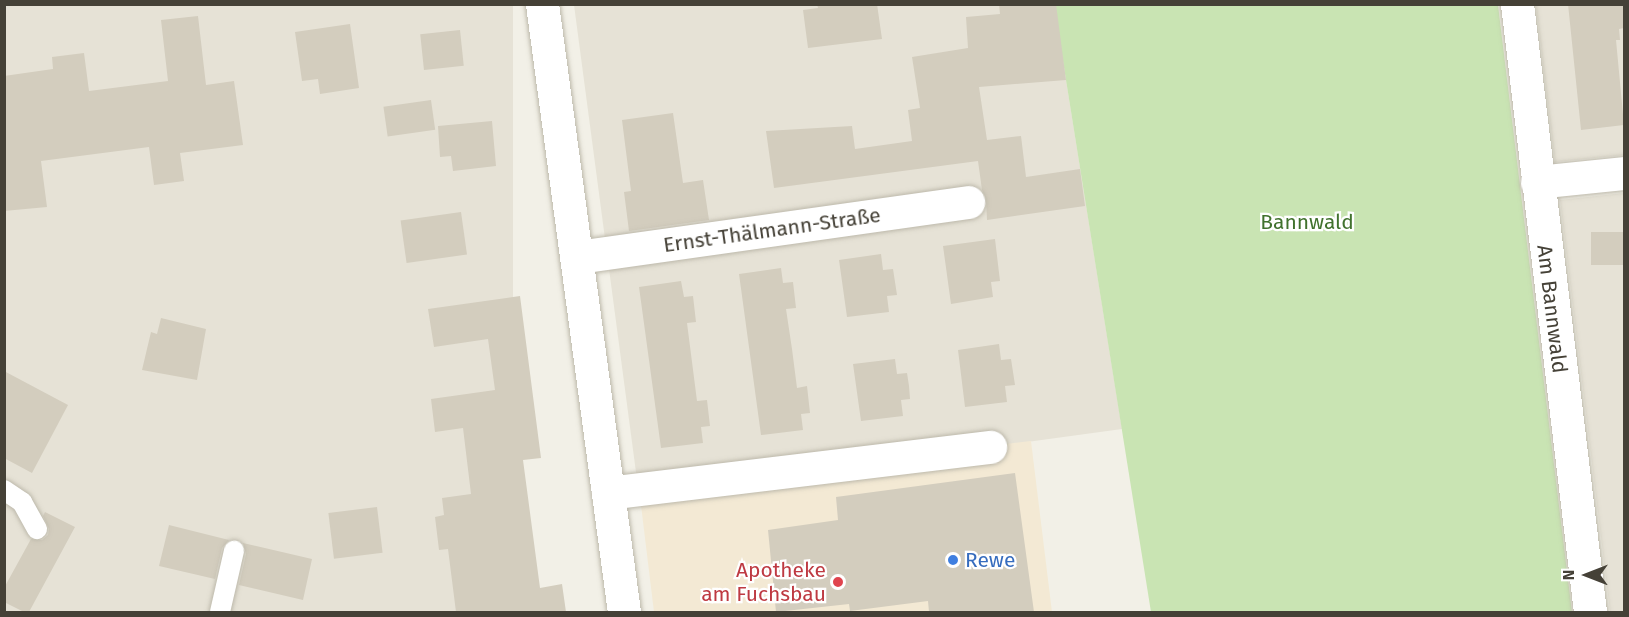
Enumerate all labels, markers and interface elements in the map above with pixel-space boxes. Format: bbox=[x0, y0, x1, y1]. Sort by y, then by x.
street label: Ernst-Thälmann-Straße bbox=[662, 202, 882, 258]
park label: Bannwald bbox=[1260, 209, 1354, 235]
street label: Am Bannwald bbox=[1532, 243, 1572, 375]
north arrow bbox=[1557, 545, 1617, 605]
place label: Rewe bbox=[965, 547, 1015, 573]
marker: Rewe bbox=[946, 553, 960, 567]
place label: Apotheke am Fuchsbau bbox=[701, 557, 826, 607]
text: N bbox=[1559, 570, 1578, 580]
marker: Apotheke am Fuchsbau bbox=[831, 575, 845, 589]

